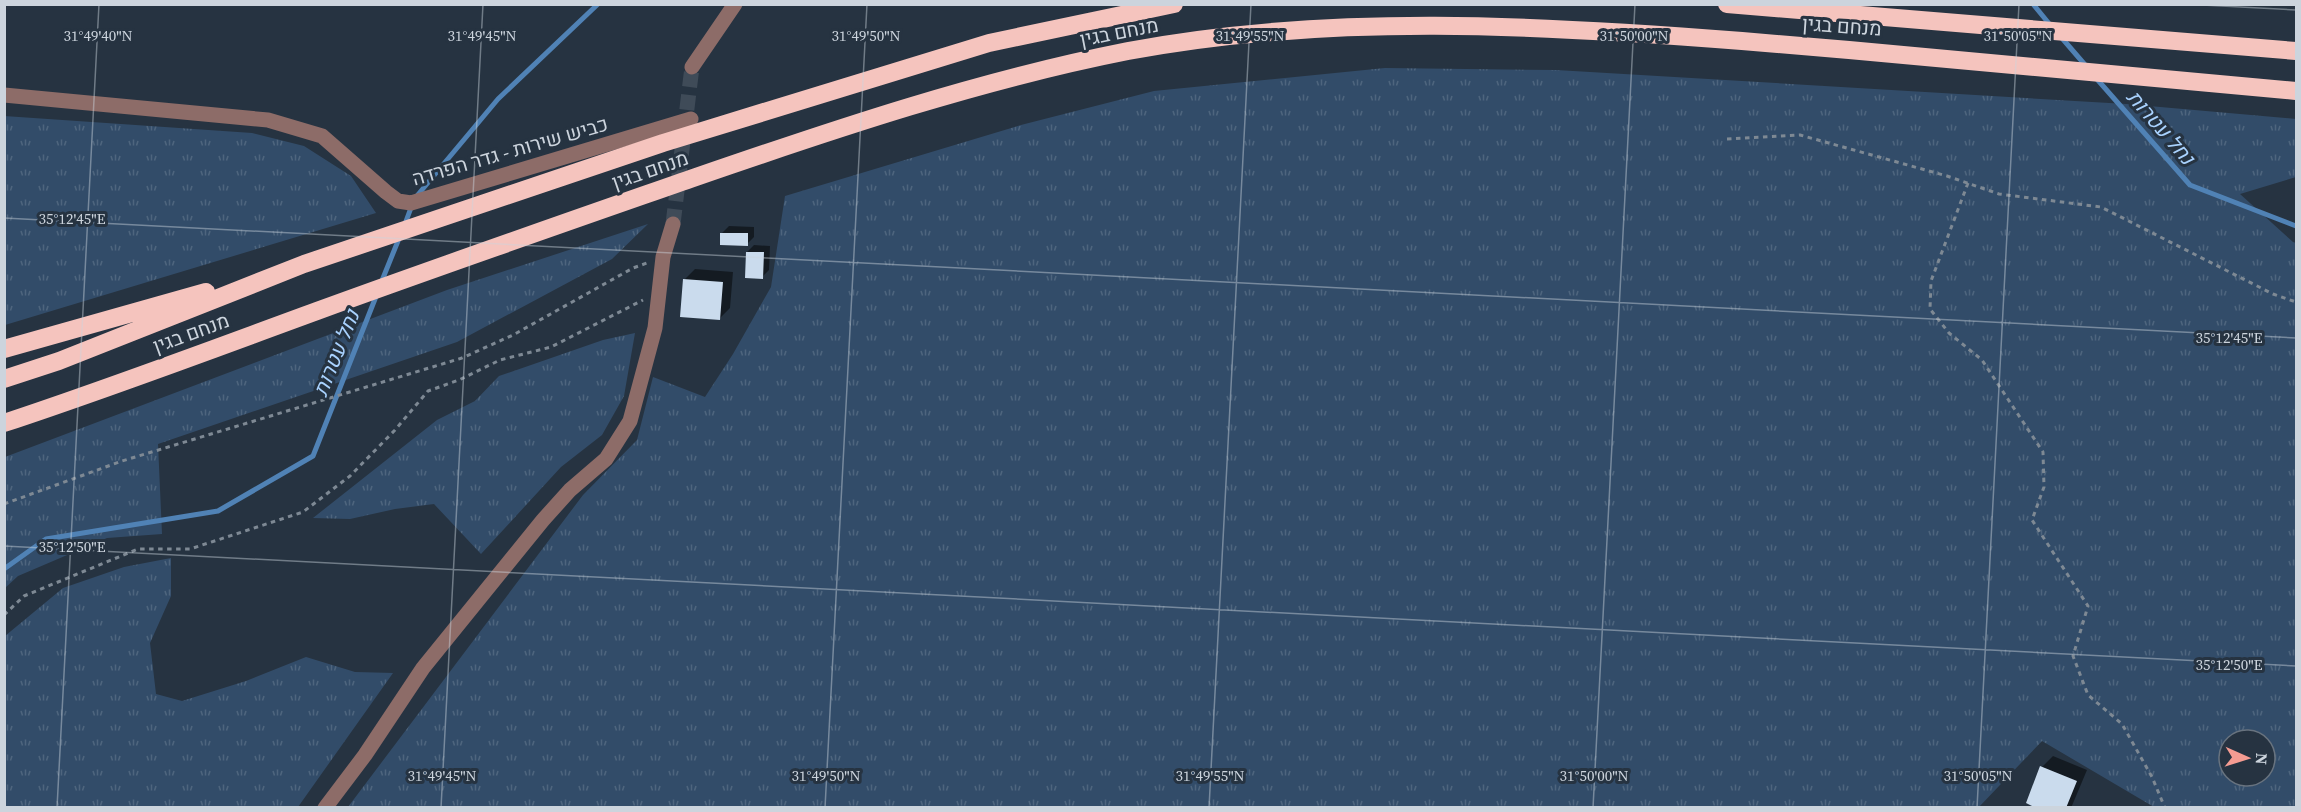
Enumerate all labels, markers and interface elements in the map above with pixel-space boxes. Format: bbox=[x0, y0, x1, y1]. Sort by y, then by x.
street label: מנחם בגין bbox=[1801, 9, 1883, 43]
street label: מנחם בגין bbox=[1077, 11, 1161, 53]
text: 31°49'40"N bbox=[63, 25, 133, 46]
text: 31°49'45"N bbox=[447, 25, 517, 46]
text: 31°49'50"N bbox=[831, 25, 901, 46]
text: 31°49'55"N bbox=[1215, 25, 1285, 46]
text: 31°50'00"N bbox=[1599, 25, 1669, 46]
text: 31°50'05"N bbox=[1983, 25, 2053, 46]
water label: נחל עטרות bbox=[2120, 83, 2203, 172]
street label: כביש שירות - גדר הפרדה bbox=[409, 110, 611, 192]
street label: מנחם בגין bbox=[608, 144, 692, 196]
text: 35°12'45"E bbox=[38, 208, 106, 229]
water label: נחל עטרות bbox=[306, 304, 367, 401]
street label: מנחם בגין bbox=[149, 306, 233, 360]
text: 35°12'45"E bbox=[2195, 327, 2263, 348]
text: 35°12'50"E bbox=[38, 536, 106, 557]
text: 35°12'50"E bbox=[2195, 654, 2263, 675]
north arrow bbox=[2217, 728, 2277, 788]
text: N bbox=[2251, 752, 2273, 766]
text: 31°49'45"N bbox=[407, 765, 477, 786]
text: 31°49'50"N bbox=[791, 765, 861, 786]
text: 31°49'55"N bbox=[1175, 765, 1245, 786]
text: 31°50'00"N bbox=[1559, 765, 1629, 786]
text: 31°50'05"N bbox=[1943, 765, 2013, 786]

